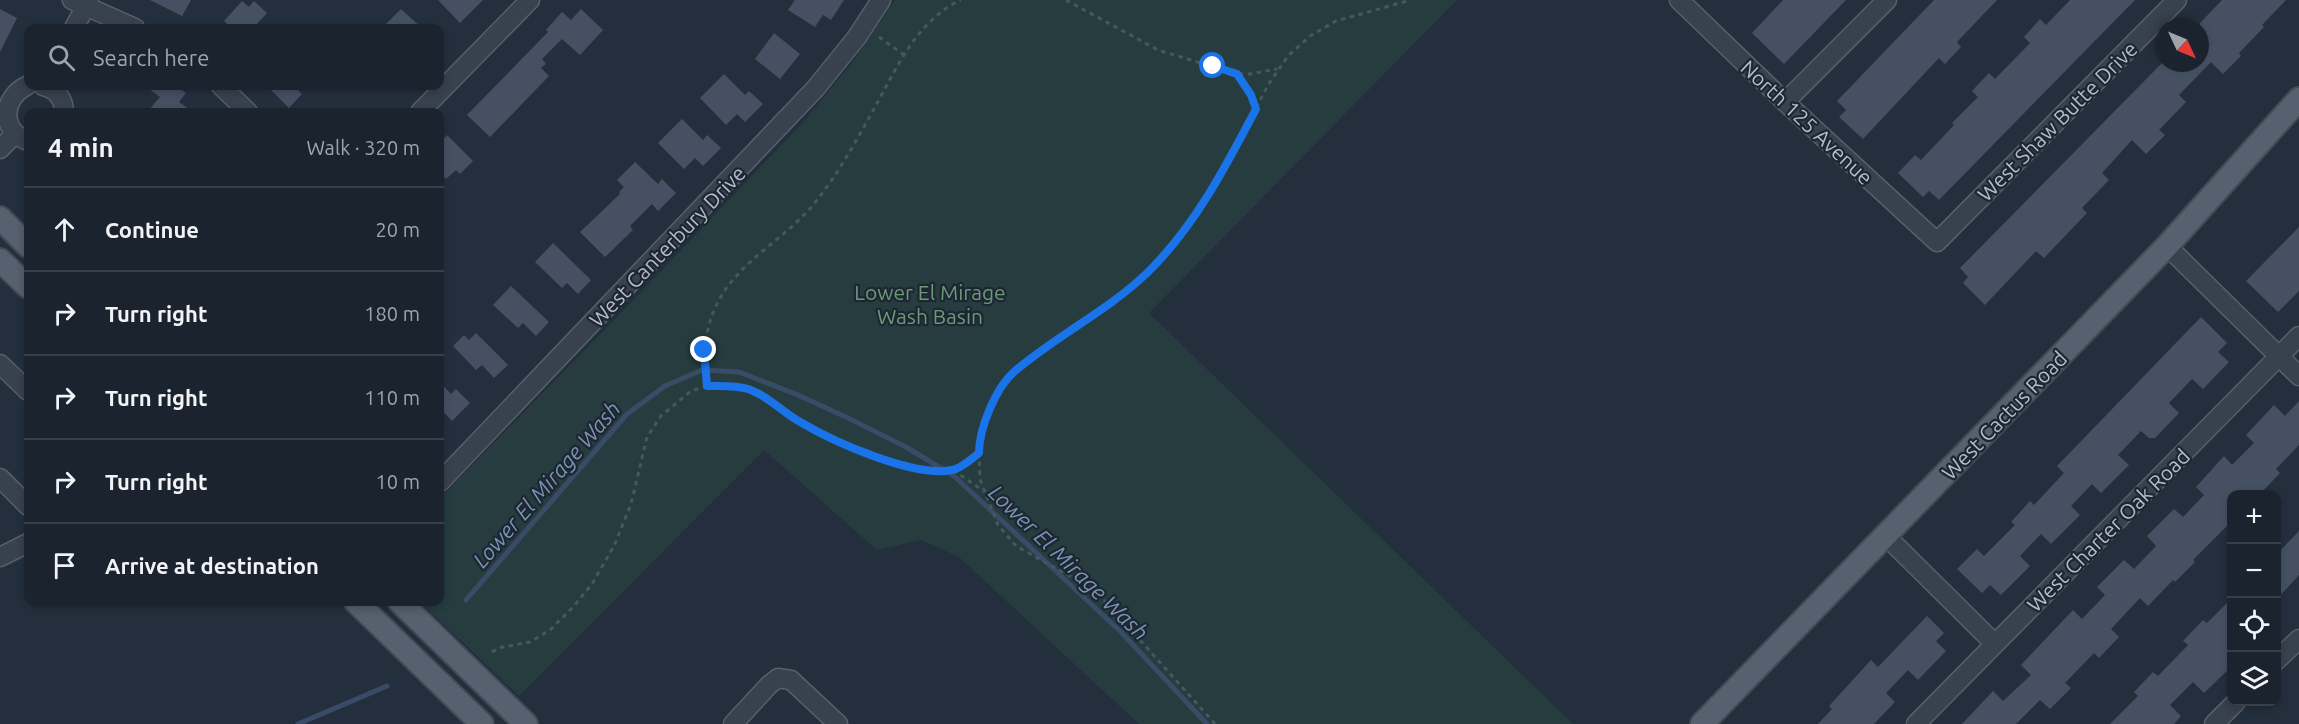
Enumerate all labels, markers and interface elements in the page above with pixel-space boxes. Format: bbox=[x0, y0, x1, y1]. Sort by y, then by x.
north arrow bbox=[2155, 18, 2209, 72]
search box bbox=[24, 24, 444, 90]
street label: West Shaw Butte Drive bbox=[1972, 36, 2142, 206]
icon: search bbox=[45, 41, 78, 74]
text: Search here bbox=[93, 45, 209, 70]
route start bbox=[1199, 52, 1225, 78]
street label: North 125 Avenue bbox=[1736, 55, 1878, 189]
text: 4 min bbox=[48, 133, 114, 162]
text: Walk · 320 m bbox=[307, 136, 420, 159]
street label: West Canterbury Drive bbox=[584, 161, 750, 331]
icon: ahead bbox=[48, 213, 81, 246]
text: Continue bbox=[105, 217, 199, 242]
text: 20 m bbox=[376, 218, 420, 241]
park label: Lower El Mirage Wash Basin bbox=[854, 280, 1006, 328]
icon: right bbox=[48, 297, 81, 330]
text: Turn right bbox=[105, 301, 207, 326]
text: 180 m bbox=[364, 302, 420, 325]
route end bbox=[690, 336, 716, 362]
street label: West Cactus Road bbox=[1937, 346, 2071, 484]
icon: right bbox=[48, 381, 81, 414]
text: Turn right bbox=[105, 385, 207, 410]
text: 110 m bbox=[364, 386, 420, 409]
water label: Lower El Mirage Wash bbox=[467, 396, 625, 572]
street label: West Charter Oak Road bbox=[2022, 444, 2194, 616]
icon: right bbox=[48, 465, 81, 498]
text: Turn right bbox=[105, 469, 207, 494]
text: 10 m bbox=[376, 470, 420, 493]
water label: Lower El Mirage Wash bbox=[984, 479, 1154, 645]
map controls bbox=[2227, 490, 2281, 706]
button: + bbox=[2227, 490, 2281, 544]
button: − bbox=[2227, 544, 2281, 598]
icon: arrive bbox=[48, 549, 81, 582]
text: Arrive at destination bbox=[105, 553, 319, 578]
button: locate bbox=[2227, 598, 2281, 652]
button: layers bbox=[2227, 652, 2281, 706]

